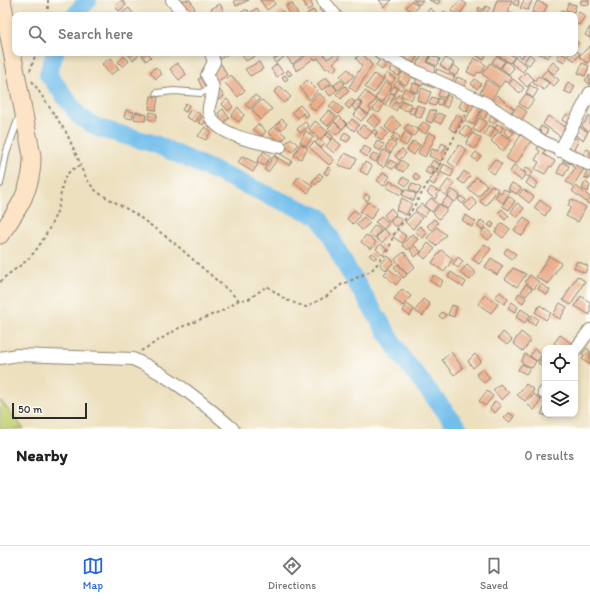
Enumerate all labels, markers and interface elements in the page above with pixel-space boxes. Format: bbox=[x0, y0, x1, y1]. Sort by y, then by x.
search box bbox=[12, 12, 578, 56]
icon: search bbox=[26, 23, 48, 45]
text: Search here bbox=[58, 25, 133, 43]
map controls bbox=[542, 345, 578, 417]
button: locate bbox=[542, 345, 578, 381]
button: layers bbox=[542, 381, 578, 417]
scale bar bbox=[12, 401, 87, 420]
text: 50 m bbox=[18, 403, 42, 416]
text: Nearby bbox=[16, 445, 68, 465]
text: 0 results bbox=[524, 448, 574, 463]
tab: Map bbox=[82, 555, 104, 592]
tab: Directions bbox=[268, 555, 316, 592]
tab: Saved bbox=[480, 555, 508, 592]

